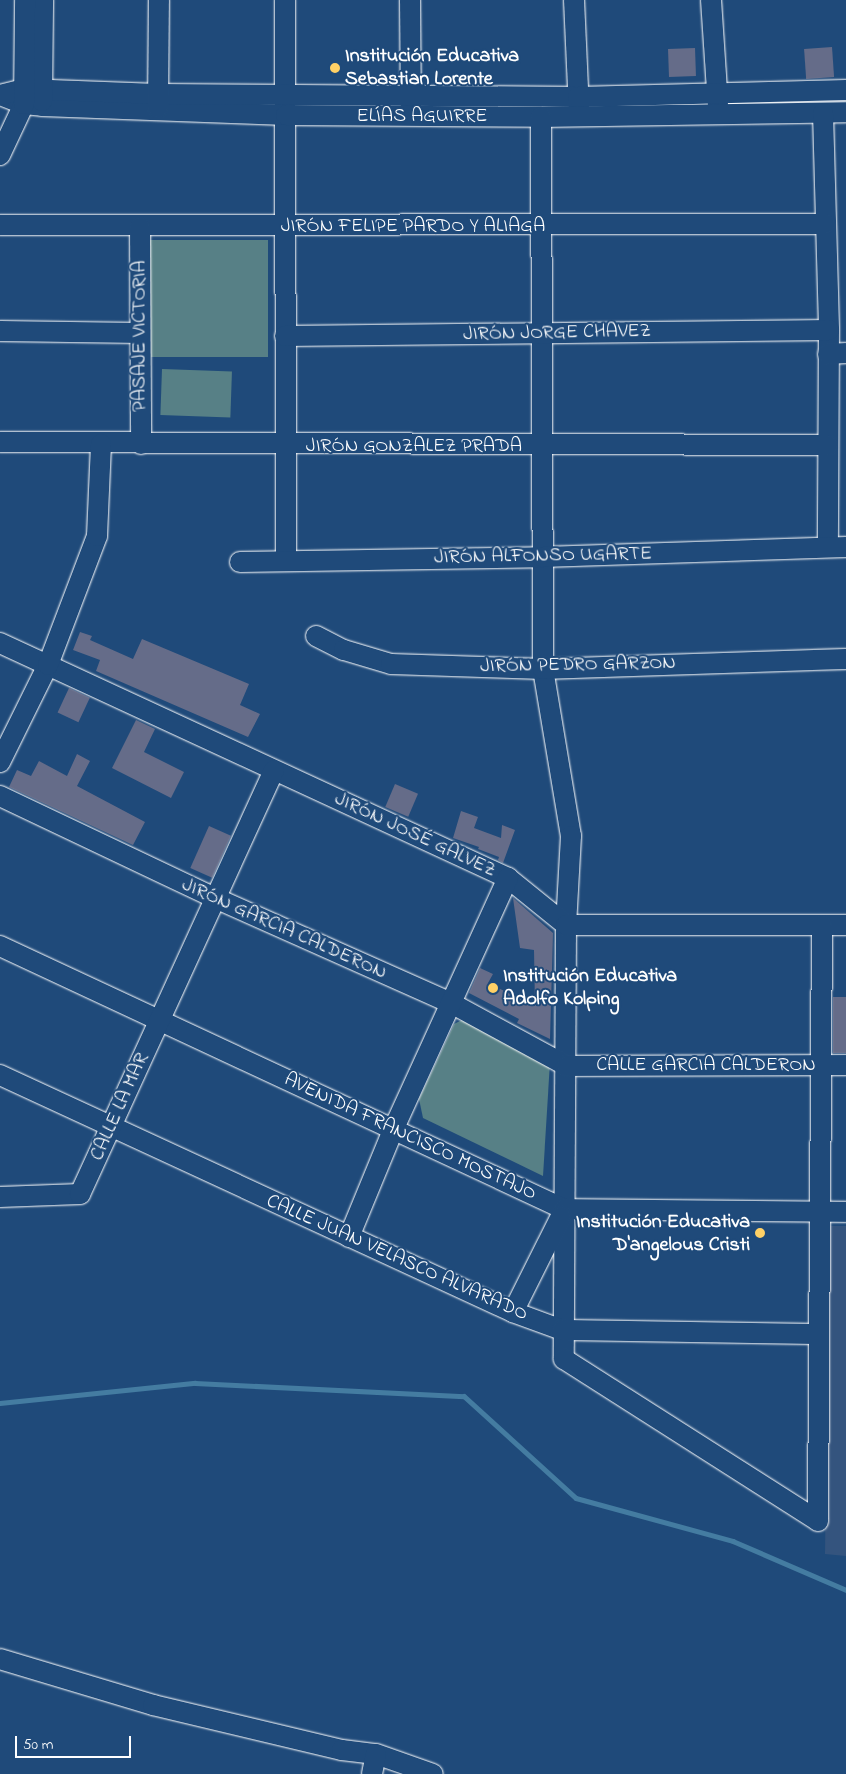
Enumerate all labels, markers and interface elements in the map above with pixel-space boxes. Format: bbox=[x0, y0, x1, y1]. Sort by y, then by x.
place label: Institución Educativa Sebastian Lorente bbox=[345, 44, 519, 91]
marker: Institución Educativa Sebastian Lorente bbox=[329, 62, 341, 74]
street label: ELÍAS AGUIRRE bbox=[357, 104, 487, 128]
street label: JIRÓN FELIPE PARDO Y ALIAGA bbox=[281, 214, 545, 238]
street label: PASAJE VICTORIA bbox=[128, 260, 152, 412]
street label: JIRÓN JORGE CHAVEZ bbox=[463, 319, 651, 347]
street label: JIRÓN GONZALEZ PRADA bbox=[306, 434, 522, 458]
street label: JIRÓN ALFONSO UGARTE bbox=[434, 542, 652, 570]
street label: JIRÓN PEDRO GARZON bbox=[480, 651, 676, 679]
street label: JIRÓN JOSÉ GALVEZ bbox=[330, 787, 500, 883]
street label: JIRÓN GARCIA CALDERON bbox=[178, 873, 390, 985]
place label: Institución Educativa Adolfo Kolping bbox=[503, 964, 677, 1011]
marker: Institución Educativa Adolfo Kolping bbox=[487, 982, 499, 994]
street label: CALLE LA MAR bbox=[86, 1049, 154, 1165]
street label: CALLE GARCIA CALDERON bbox=[596, 1053, 816, 1077]
street label: AVENIDA FRANCISCO MOSTAJO bbox=[280, 1068, 540, 1206]
street label: CALLE JUAN VELASCO ALVARADO bbox=[263, 1189, 531, 1327]
place label: Institución Educativa D'angelous Cristi bbox=[576, 1210, 750, 1257]
marker: Institución Educativa D'angelous Cristi bbox=[754, 1227, 766, 1239]
scale bar bbox=[18, 1726, 134, 1758]
text: 50 m bbox=[23, 1734, 53, 1756]

